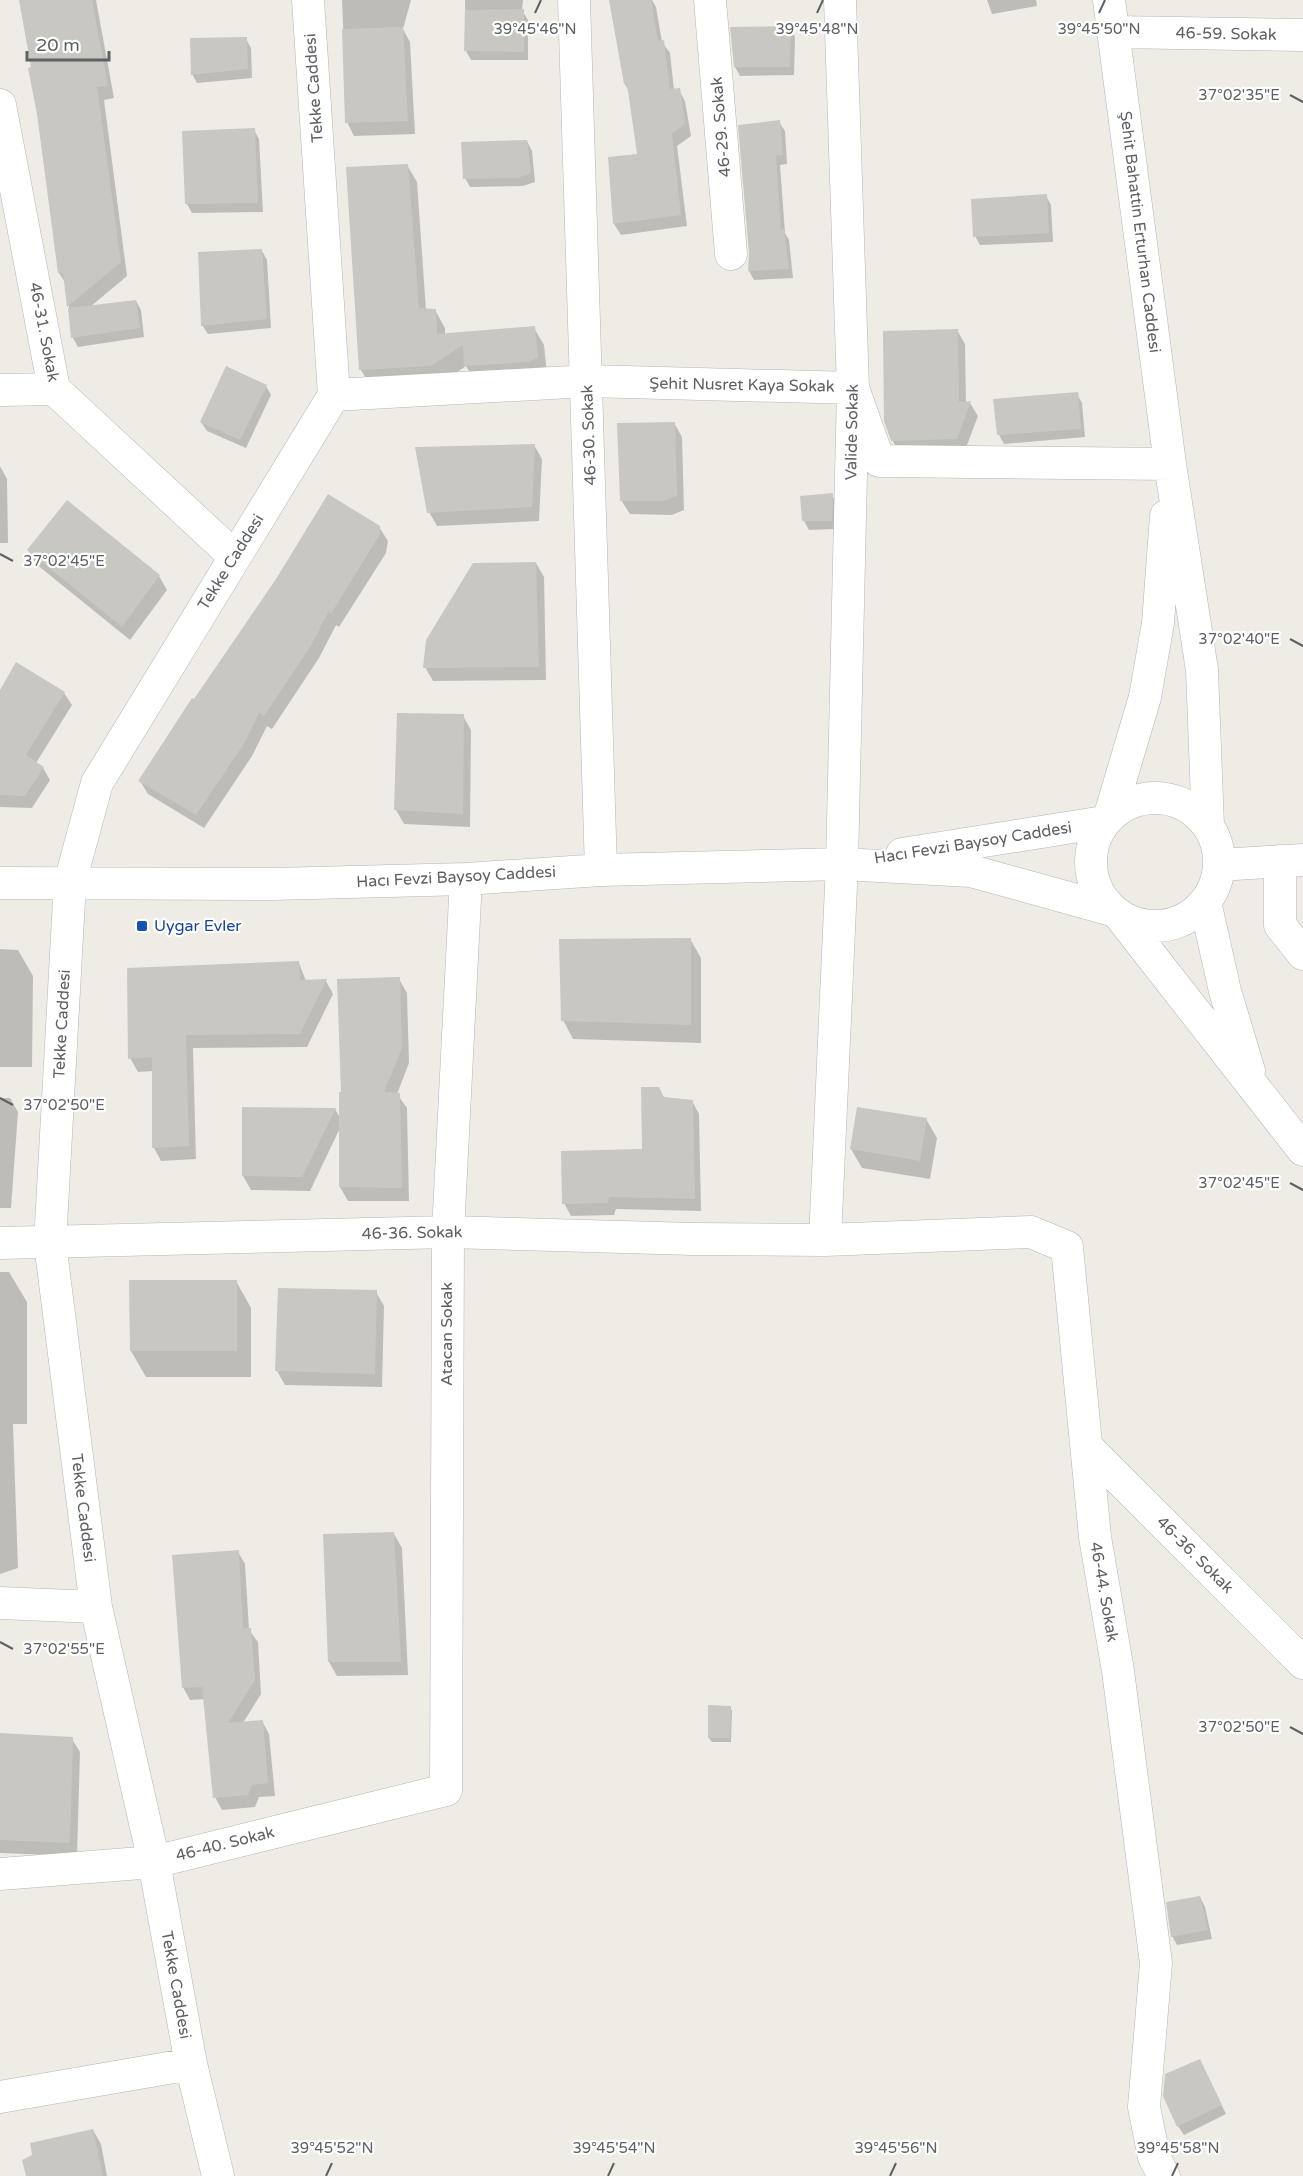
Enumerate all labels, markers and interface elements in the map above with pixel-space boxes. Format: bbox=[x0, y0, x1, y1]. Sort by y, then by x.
text: 39°45'46"N bbox=[493, 20, 577, 38]
text: 39°45'48"N bbox=[775, 20, 859, 38]
text: 39°45'50"N bbox=[1057, 20, 1141, 38]
street label: 46-59. Sokak bbox=[1175, 23, 1277, 45]
scale bar bbox=[27, 24, 110, 62]
street label: Tekke Caddesi bbox=[300, 33, 328, 143]
text: 20 m bbox=[36, 34, 80, 56]
street label: 46-29. Sokak bbox=[707, 76, 735, 178]
text: 37°02'35"E bbox=[1198, 86, 1280, 104]
street label: Şehit Bahattin Erturhan Caddesi bbox=[1115, 110, 1165, 354]
street label: 46-31. Sokak bbox=[25, 281, 63, 384]
street label: Şehit Nusret Kaya Sokak bbox=[649, 373, 835, 397]
street label: Valide Sokak bbox=[841, 383, 863, 480]
street label: 46-30. Sokak bbox=[577, 384, 601, 486]
street label: Tekke Caddesi bbox=[194, 510, 268, 614]
text: 37°02'45"E bbox=[23, 552, 105, 570]
text: 37°02'40"E bbox=[1198, 630, 1280, 648]
street label: Hacı Fevzi Baysoy Caddesi bbox=[873, 817, 1073, 869]
street label: Hacı Fevzi Baysoy Caddesi bbox=[356, 862, 556, 892]
place label: Uygar Evler bbox=[154, 916, 242, 936]
marker: Uygar Evler bbox=[135, 919, 149, 933]
street label: Tekke Caddesi bbox=[49, 969, 75, 1079]
text: 37°02'50"E bbox=[23, 1096, 105, 1114]
text: 37°02'45"E bbox=[1198, 1174, 1280, 1192]
street label: 46-36. Sokak bbox=[361, 1222, 463, 1244]
street label: Atacan Sokak bbox=[437, 1282, 457, 1386]
street label: Tekke Caddesi bbox=[66, 1453, 100, 1563]
street label: 46-36. Sokak bbox=[1152, 1512, 1238, 1598]
street label: 46-44. Sokak bbox=[1085, 1540, 1123, 1644]
text: 37°02'55"E bbox=[23, 1640, 105, 1658]
text: 37°02'50"E bbox=[1198, 1718, 1280, 1736]
street label: 46-40. Sokak bbox=[174, 1822, 277, 1866]
street label: Tekke Caddesi bbox=[157, 1929, 195, 2041]
text: 39°45'52"N bbox=[290, 2139, 374, 2157]
text: 39°45'54"N bbox=[572, 2139, 656, 2157]
text: 39°45'56"N bbox=[854, 2139, 938, 2157]
text: 39°45'58"N bbox=[1136, 2139, 1220, 2157]

